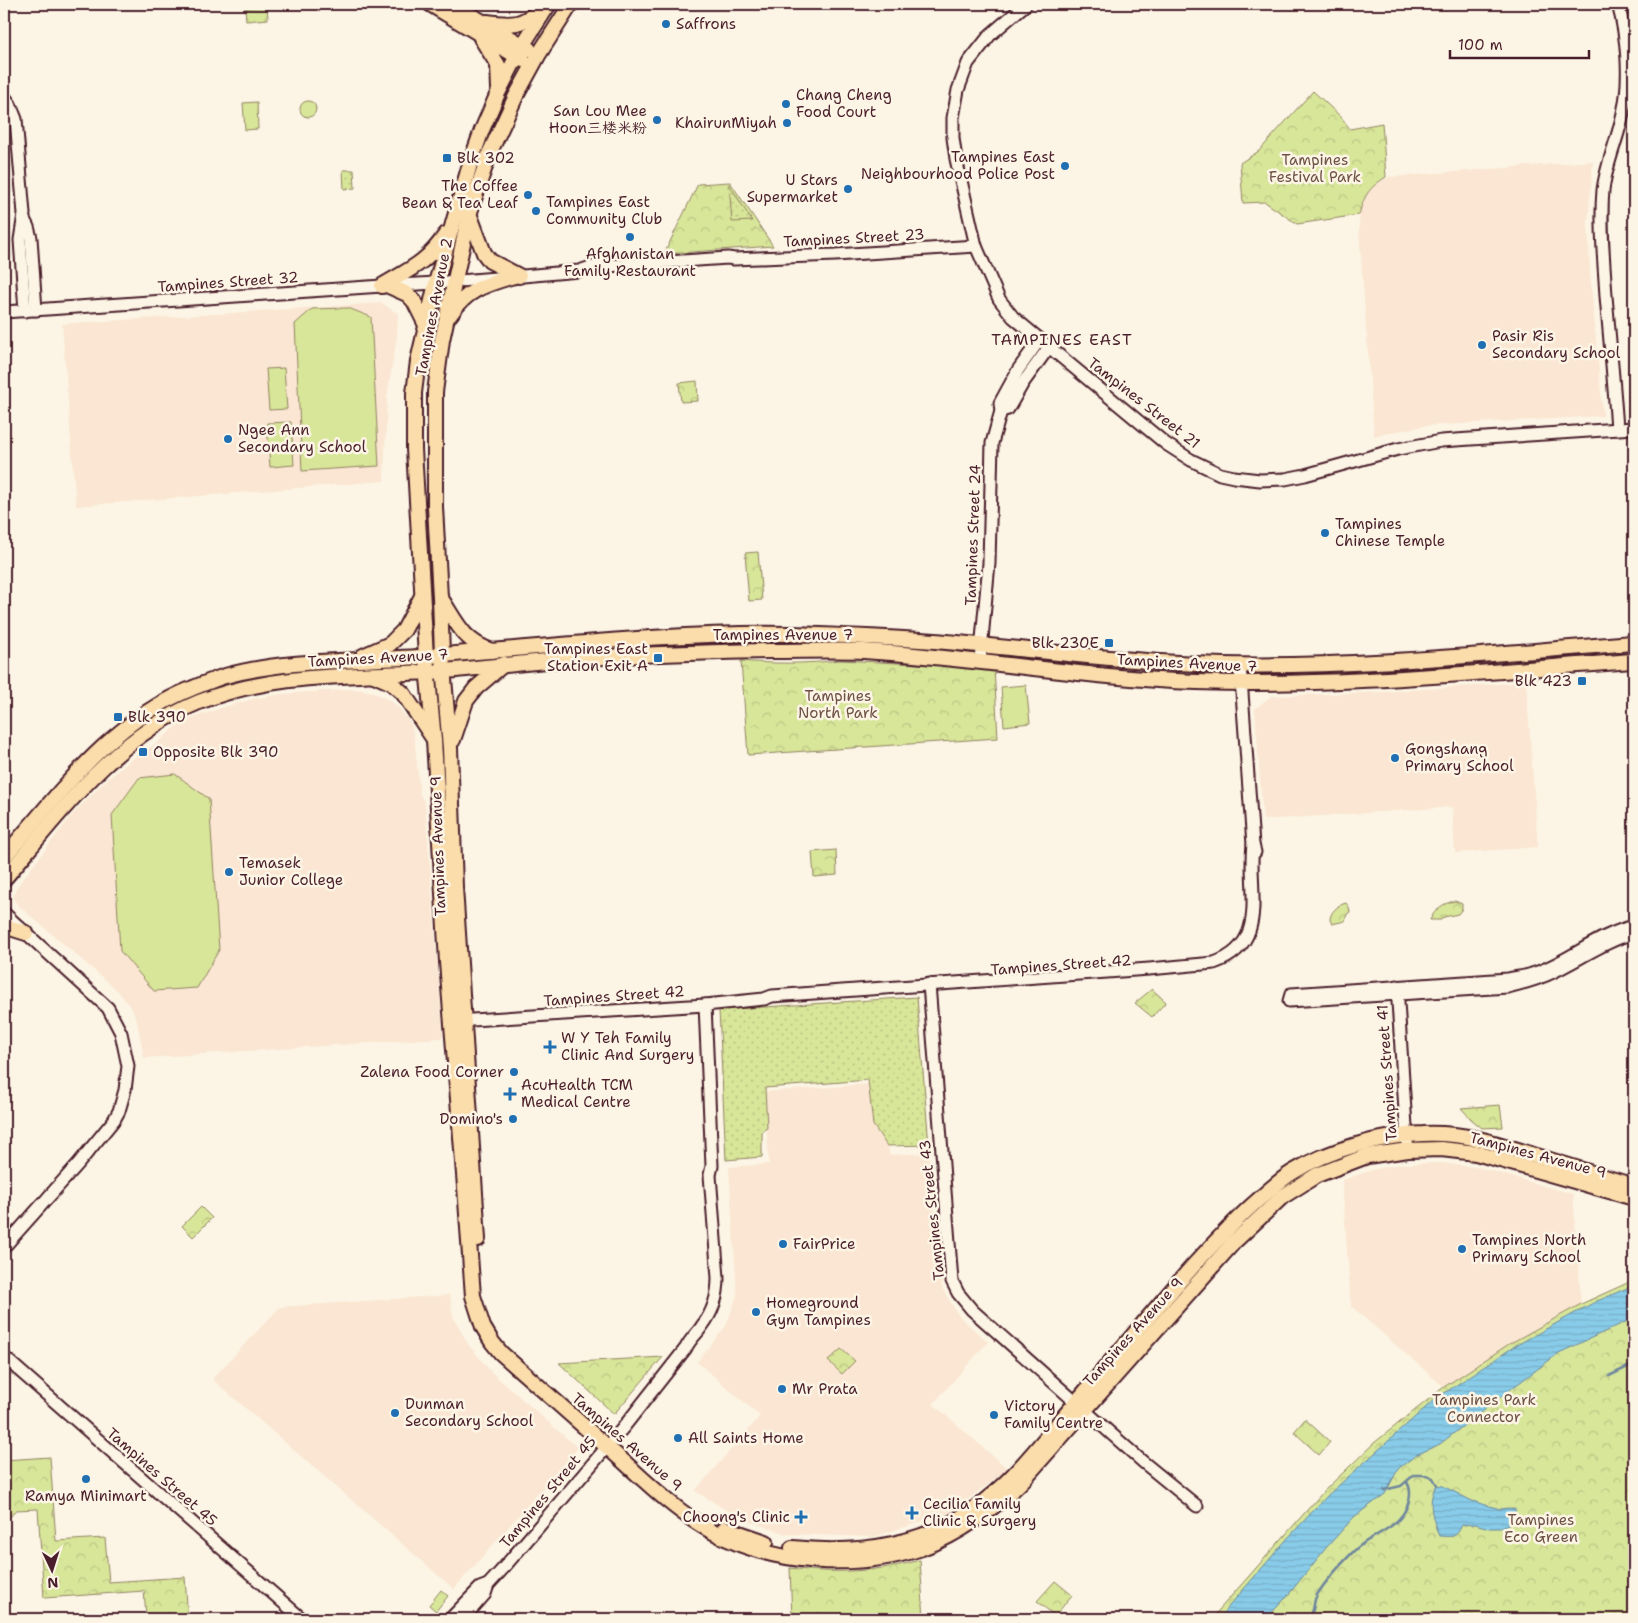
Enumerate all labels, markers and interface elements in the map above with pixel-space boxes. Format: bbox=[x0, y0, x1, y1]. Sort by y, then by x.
place label: Saffrons bbox=[676, 14, 736, 34]
marker: Saffrons bbox=[660, 18, 672, 30]
scale bar bbox=[1450, 28, 1589, 60]
text: 100 m bbox=[1458, 35, 1503, 55]
place label: Chang Cheng Food Court bbox=[796, 85, 892, 122]
marker: Chang Cheng Food Court bbox=[780, 98, 792, 110]
place label: San Lou Mee Hoon三楼米粉 bbox=[549, 101, 647, 138]
place label: KhairunMiyah bbox=[675, 113, 777, 133]
marker: San Lou Mee Hoon三楼米粉 bbox=[651, 114, 663, 126]
marker: KhairunMiyah bbox=[781, 117, 793, 129]
place label: Tampines East Neighbourhood Police Post bbox=[861, 147, 1055, 184]
place label: Blk 302 bbox=[457, 148, 515, 168]
park label: Tampines Festival Park bbox=[1269, 150, 1361, 187]
marker: Blk 302 bbox=[441, 152, 453, 164]
marker: Tampines East Neighbourhood Police Post bbox=[1059, 160, 1071, 172]
place label: U Stars Supermarket bbox=[747, 170, 838, 207]
place label: The Coffee Bean & Tea Leaf bbox=[402, 176, 519, 213]
marker: U Stars Supermarket bbox=[842, 183, 854, 195]
marker: The Coffee Bean & Tea Leaf bbox=[522, 189, 534, 201]
place label: Tampines East Community Club bbox=[546, 192, 662, 229]
marker: Tampines East Community Club bbox=[530, 205, 542, 217]
street label: Tampines Street 23 bbox=[783, 224, 925, 252]
marker: Afghanistan Family Restaurant bbox=[624, 231, 636, 243]
street label: Tampines Avenue 2 bbox=[411, 236, 457, 378]
place label: Afghanistan Family Restaurant bbox=[564, 244, 696, 281]
street label: Tampines Street 32 bbox=[157, 267, 299, 297]
place label: Pasir Ris Secondary School bbox=[1492, 326, 1621, 363]
district label: TAMPINES EAST bbox=[991, 329, 1133, 350]
marker: Pasir Ris Secondary School bbox=[1476, 339, 1488, 351]
street label: Tampines Street 21 bbox=[1084, 353, 1204, 453]
place label: Ngee Ann Secondary School bbox=[238, 420, 367, 457]
marker: Ngee Ann Secondary School bbox=[222, 433, 234, 445]
street label: Tampines Street 24 bbox=[961, 464, 985, 606]
place label: Tampines Chinese Temple bbox=[1335, 514, 1445, 551]
marker: Tampines Chinese Temple bbox=[1319, 527, 1331, 539]
street label: Tampines Avenue 7 bbox=[713, 625, 853, 645]
place label: Blk 230E bbox=[1032, 633, 1099, 653]
marker: Blk 230E bbox=[1103, 637, 1115, 649]
place label: Tampines East Station Exit A bbox=[544, 639, 648, 676]
street label: Tampines Avenue 7 bbox=[307, 644, 449, 672]
street label: Tampines Avenue 7 bbox=[1116, 649, 1258, 677]
marker: Tampines East Station Exit A bbox=[652, 652, 664, 664]
place label: Blk 423 bbox=[1515, 671, 1572, 691]
marker: Blk 423 bbox=[1576, 675, 1588, 687]
park label: Tampines North Park bbox=[798, 686, 878, 723]
place label: Blk 390 bbox=[128, 707, 186, 727]
marker: Blk 390 bbox=[112, 711, 124, 723]
place label: Gongshang Primary School bbox=[1405, 739, 1514, 776]
place label: Opposite Blk 390 bbox=[153, 742, 279, 762]
marker: Opposite Blk 390 bbox=[137, 746, 149, 758]
marker: Gongshang Primary School bbox=[1389, 752, 1401, 764]
street label: Tampines Avenue 9 bbox=[426, 775, 450, 917]
place label: Temasek Junior College bbox=[239, 853, 343, 890]
marker: Temasek Junior College bbox=[223, 866, 235, 878]
street label: Tampines Street 42 bbox=[990, 950, 1132, 980]
street label: Tampines Street 42 bbox=[543, 981, 685, 1011]
street label: Tampines Street 41 bbox=[1372, 1004, 1402, 1142]
place label: W Y Teh Family Clinic And Surgery bbox=[561, 1028, 694, 1065]
marker: W Y Teh Family Clinic And Surgery bbox=[543, 1040, 557, 1054]
place label: Zalena Food Corner bbox=[360, 1062, 504, 1082]
marker: Zalena Food Corner bbox=[508, 1066, 520, 1078]
place label: AcuHealth TCM Medical Centre bbox=[521, 1075, 633, 1112]
marker: AcuHealth TCM Medical Centre bbox=[503, 1087, 517, 1101]
place label: Domino's bbox=[440, 1109, 503, 1129]
marker: Domino's bbox=[507, 1113, 519, 1125]
street label: Tampines Avenue 9 bbox=[1468, 1127, 1608, 1183]
street label: Tampines Street 43 bbox=[915, 1139, 949, 1281]
place label: Tampines North Primary School bbox=[1472, 1230, 1586, 1267]
place label: FairPrice bbox=[793, 1234, 856, 1254]
marker: FairPrice bbox=[777, 1238, 789, 1250]
marker: Tampines North Primary School bbox=[1456, 1243, 1468, 1255]
street label: Tampines Avenue 9 bbox=[1079, 1273, 1187, 1391]
place label: Homeground Gym Tampines bbox=[766, 1293, 871, 1330]
marker: Homeground Gym Tampines bbox=[750, 1306, 762, 1318]
place label: Mr Prata bbox=[792, 1379, 858, 1399]
marker: Mr Prata bbox=[776, 1383, 788, 1395]
street label: Tampines Avenue 9 bbox=[567, 1388, 687, 1496]
park label: Tampines Park Connector bbox=[1432, 1390, 1536, 1427]
place label: Dunman Secondary School bbox=[405, 1394, 534, 1431]
place label: Victory Family Centre bbox=[1004, 1396, 1103, 1433]
marker: Dunman Secondary School bbox=[389, 1407, 401, 1419]
marker: Victory Family Centre bbox=[988, 1409, 1000, 1421]
street label: Tampines Street 45 bbox=[102, 1423, 222, 1531]
place label: All Saints Home bbox=[688, 1428, 804, 1448]
street label: Tampines Street 45 bbox=[495, 1432, 601, 1552]
marker: All Saints Home bbox=[672, 1432, 684, 1444]
marker: Ramya Minimart bbox=[80, 1473, 92, 1485]
place label: Ramya Minimart bbox=[25, 1486, 147, 1506]
place label: Cecilia Family Clinic & Surgery bbox=[923, 1494, 1036, 1531]
marker: Cecilia Family Clinic & Surgery bbox=[905, 1506, 919, 1520]
place label: Choong's Clinic bbox=[683, 1507, 790, 1527]
marker: Choong's Clinic bbox=[794, 1510, 808, 1524]
park label: Tampines Eco Green bbox=[1504, 1510, 1578, 1547]
north arrow bbox=[28, 1546, 78, 1596]
text: N bbox=[47, 1574, 59, 1592]

